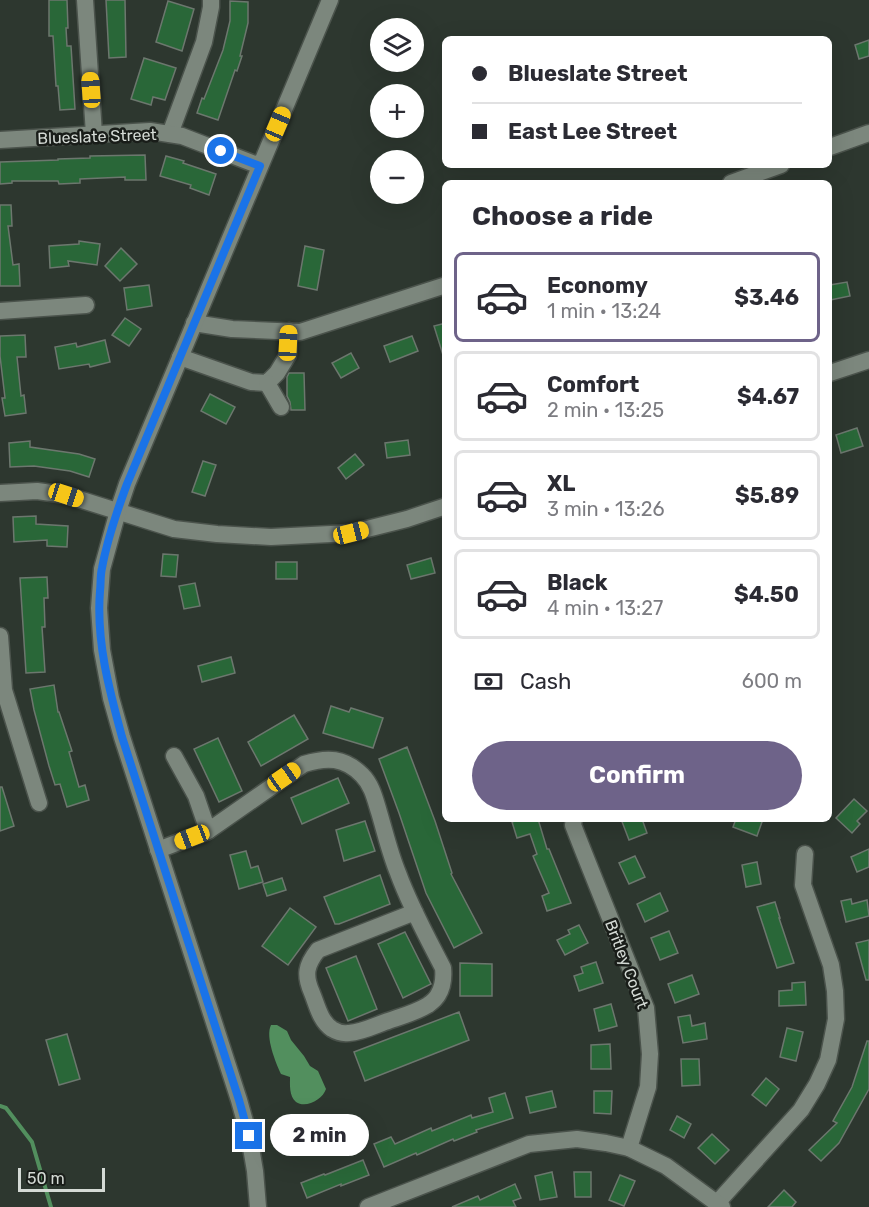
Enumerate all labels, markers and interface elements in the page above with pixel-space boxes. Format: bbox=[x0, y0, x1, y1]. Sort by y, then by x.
map controls bbox=[370, 18, 424, 204]
button: layers bbox=[370, 18, 424, 72]
text: Blueslate Street bbox=[508, 60, 687, 87]
car bbox=[81, 71, 101, 109]
button: + bbox=[370, 84, 424, 138]
car bbox=[263, 104, 293, 144]
text: East Lee Street bbox=[508, 118, 677, 145]
street label: Blueslate Street bbox=[37, 125, 157, 148]
route start bbox=[207, 137, 234, 164]
button: − bbox=[370, 150, 424, 204]
text: Choose a ride bbox=[472, 200, 653, 232]
icon: car bbox=[475, 270, 529, 324]
text: Economy bbox=[547, 272, 648, 299]
text: $3.46 bbox=[734, 284, 799, 311]
text: 1 min · 13:24 bbox=[547, 299, 661, 323]
car bbox=[278, 325, 298, 361]
icon: car bbox=[475, 369, 529, 423]
text: Comfort bbox=[547, 371, 639, 398]
text: $4.67 bbox=[737, 383, 799, 410]
text: 2 min · 13:25 bbox=[547, 398, 664, 422]
icon: car bbox=[475, 468, 529, 522]
text: XL bbox=[547, 470, 575, 497]
car bbox=[46, 481, 86, 509]
text: $5.89 bbox=[735, 482, 799, 509]
text: 3 min · 13:26 bbox=[547, 497, 665, 521]
car bbox=[331, 520, 371, 546]
icon: car bbox=[475, 567, 529, 621]
text: Black bbox=[547, 569, 608, 596]
text: $4.50 bbox=[734, 581, 799, 608]
text: 4 min · 13:27 bbox=[547, 596, 663, 620]
icon: cash bbox=[472, 665, 505, 698]
text: Cash bbox=[520, 668, 571, 695]
text: 600 m bbox=[742, 669, 802, 693]
button: Confirm bbox=[472, 741, 802, 810]
car bbox=[264, 759, 304, 795]
car bbox=[172, 822, 212, 852]
street label: Britley Court bbox=[601, 917, 652, 1011]
callout: 2 min bbox=[270, 1115, 369, 1157]
route end bbox=[235, 1122, 262, 1149]
text: 2 min bbox=[292, 1123, 347, 1147]
scale bar bbox=[18, 1165, 105, 1192]
text: 50 m bbox=[27, 1169, 65, 1188]

